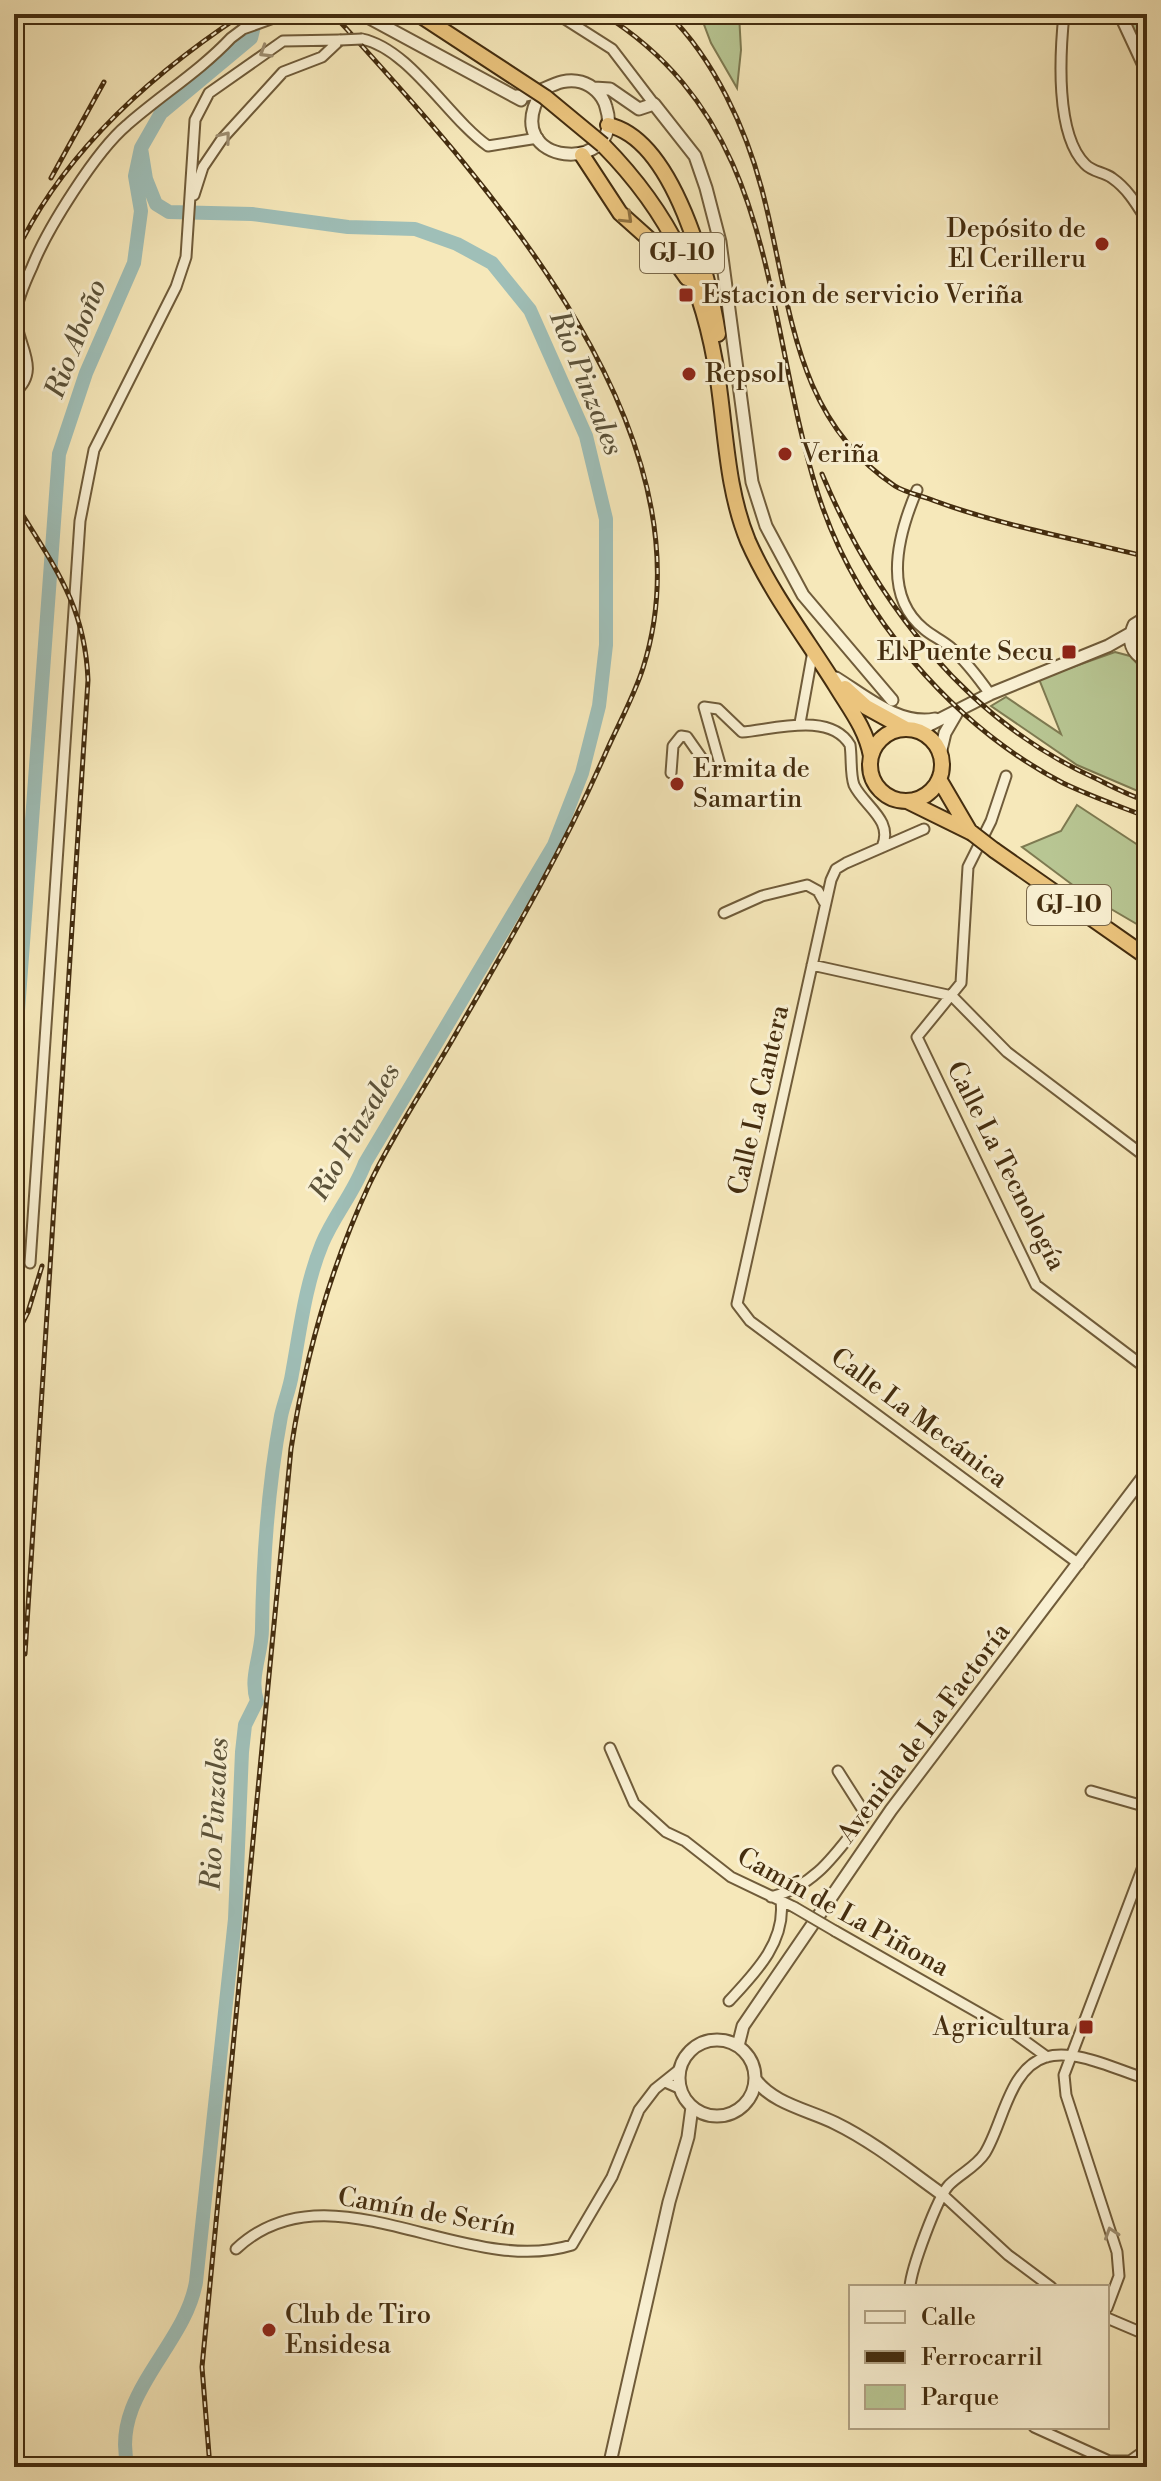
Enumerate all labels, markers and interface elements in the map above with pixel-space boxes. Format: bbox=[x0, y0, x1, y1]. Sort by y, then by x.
one-way arrow bbox=[259, 42, 274, 57]
one-way arrow bbox=[215, 132, 230, 146]
one-way arrow bbox=[618, 209, 632, 223]
place label: Depósito de El Cerilleru bbox=[947, 213, 1086, 275]
road number: GJ-10 bbox=[640, 233, 724, 273]
marker: Depósito de El Cerilleru bbox=[1093, 235, 1111, 253]
water label: Rio Aboño bbox=[37, 275, 115, 404]
place label: Estacion de servicio Veriña bbox=[702, 279, 1024, 311]
marker: Estacion de servicio Veriña bbox=[677, 286, 695, 304]
water label: Rio Pinzales bbox=[541, 305, 631, 460]
place label: Repsol bbox=[705, 358, 785, 390]
marker: Repsol bbox=[680, 365, 698, 383]
place label: Veriña bbox=[800, 438, 880, 470]
marker: Veriña bbox=[776, 445, 794, 463]
place label: El Puente Secu bbox=[877, 636, 1053, 668]
marker: El Puente Secu bbox=[1060, 643, 1078, 661]
place label: Ermita de Samartin bbox=[693, 753, 810, 815]
marker: Ermita de Samartin bbox=[668, 775, 686, 793]
road number: GJ-10 bbox=[1027, 885, 1111, 925]
street label: Calle La Cantera bbox=[722, 1001, 797, 1198]
street label: Calle La Tecnología bbox=[939, 1056, 1073, 1277]
water label: Rio Pinzales bbox=[301, 1057, 408, 1208]
street label: Calle La Mecánica bbox=[824, 1341, 1015, 1495]
street label: Avenida de La Factoría bbox=[830, 1616, 1018, 1850]
water label: Rio Pinzales bbox=[193, 1737, 236, 1892]
street label: Camín de La Piñona bbox=[731, 1840, 955, 1984]
place label: Agricultura bbox=[932, 2011, 1071, 2043]
marker: Agricultura bbox=[1077, 2018, 1095, 2036]
street label: Camín de Serín bbox=[335, 2181, 519, 2243]
one-way arrow bbox=[1105, 2227, 1121, 2241]
legend bbox=[849, 2285, 1109, 2429]
place label: Club de Tiro Ensidesa bbox=[285, 2299, 431, 2361]
text: Calle bbox=[921, 2303, 976, 2333]
marker: Club de Tiro Ensidesa bbox=[260, 2321, 278, 2339]
text: Ferrocarril bbox=[921, 2343, 1043, 2373]
text: Parque bbox=[921, 2383, 999, 2413]

